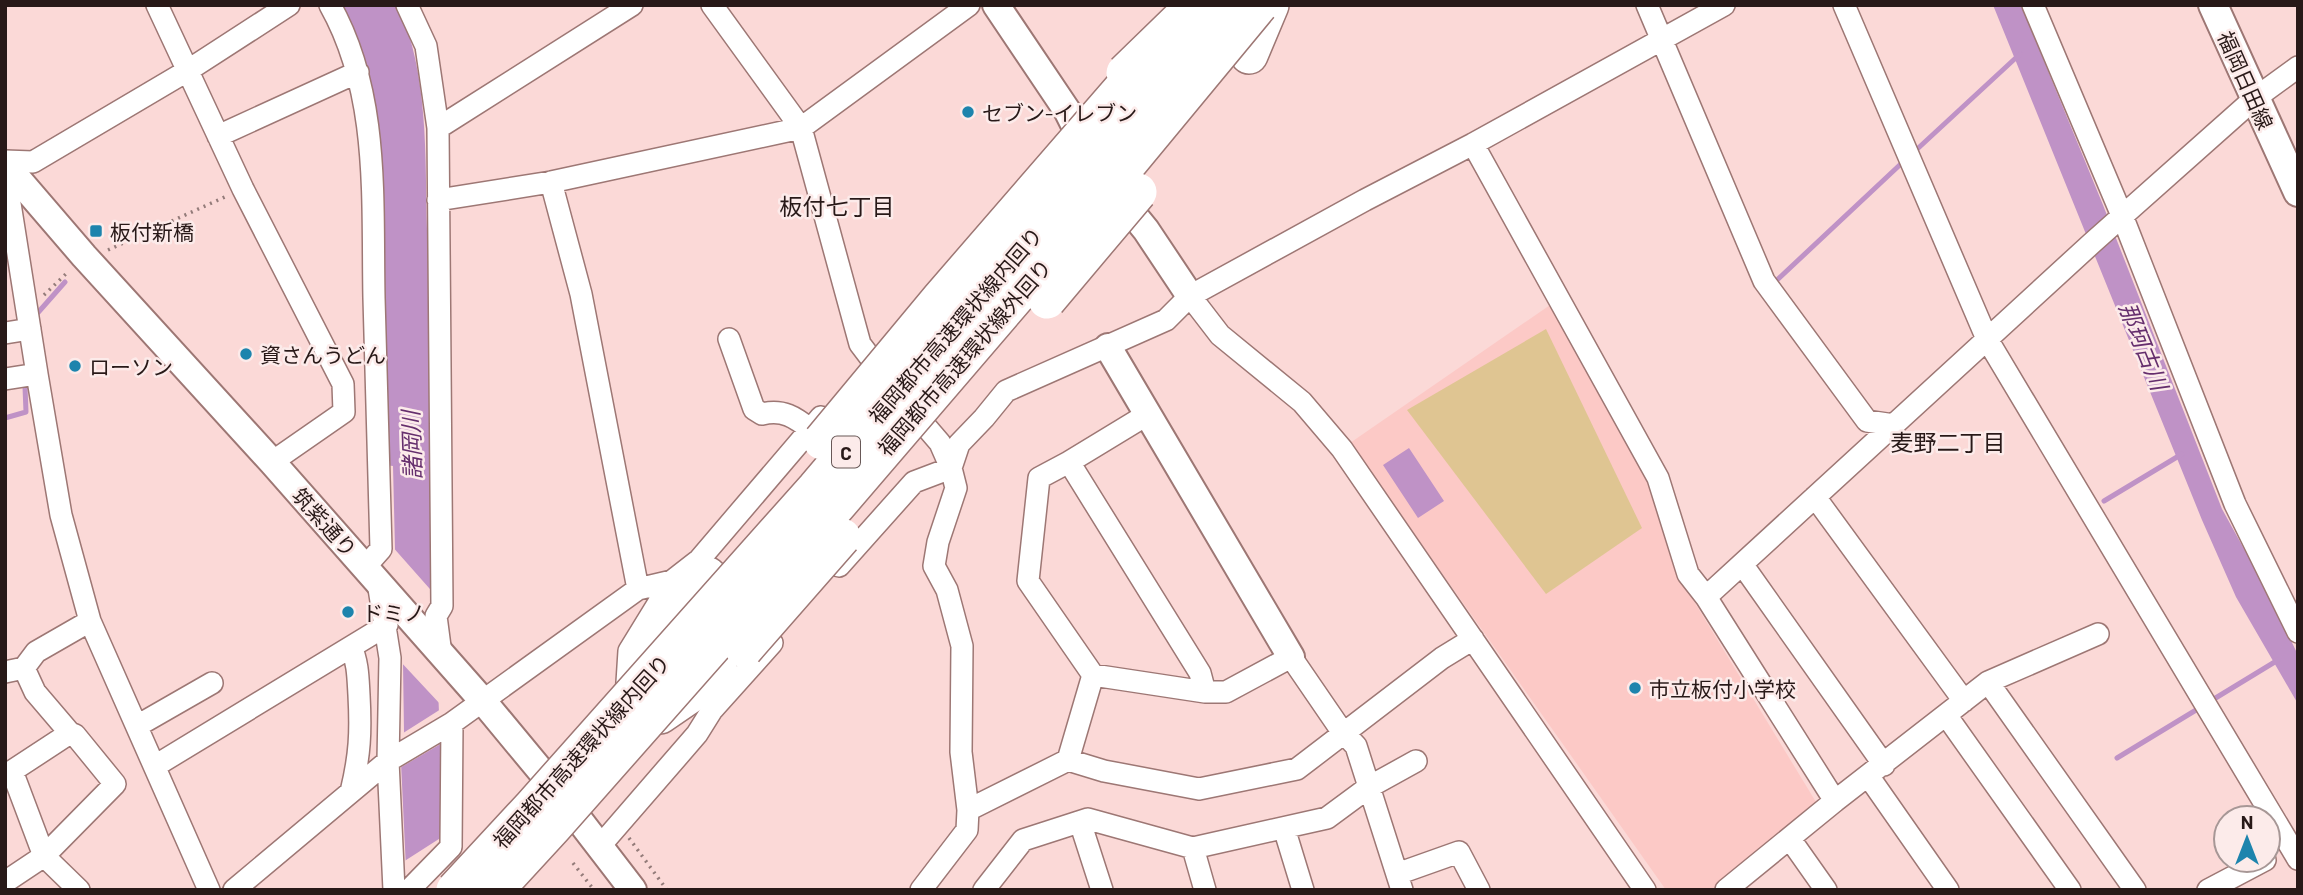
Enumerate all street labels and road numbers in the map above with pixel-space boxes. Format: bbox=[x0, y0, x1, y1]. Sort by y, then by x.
street label: 福岡日田線 bbox=[2213, 27, 2279, 133]
street label: 福岡都市高速環状線内回り bbox=[863, 222, 1047, 428]
street label: 福岡都市高速環状線外回り bbox=[872, 254, 1056, 460]
road number: C bbox=[832, 436, 860, 467]
street label: 筑紫通り bbox=[288, 482, 362, 562]
street label: 福岡都市高速環状線内回り bbox=[487, 649, 675, 853]

